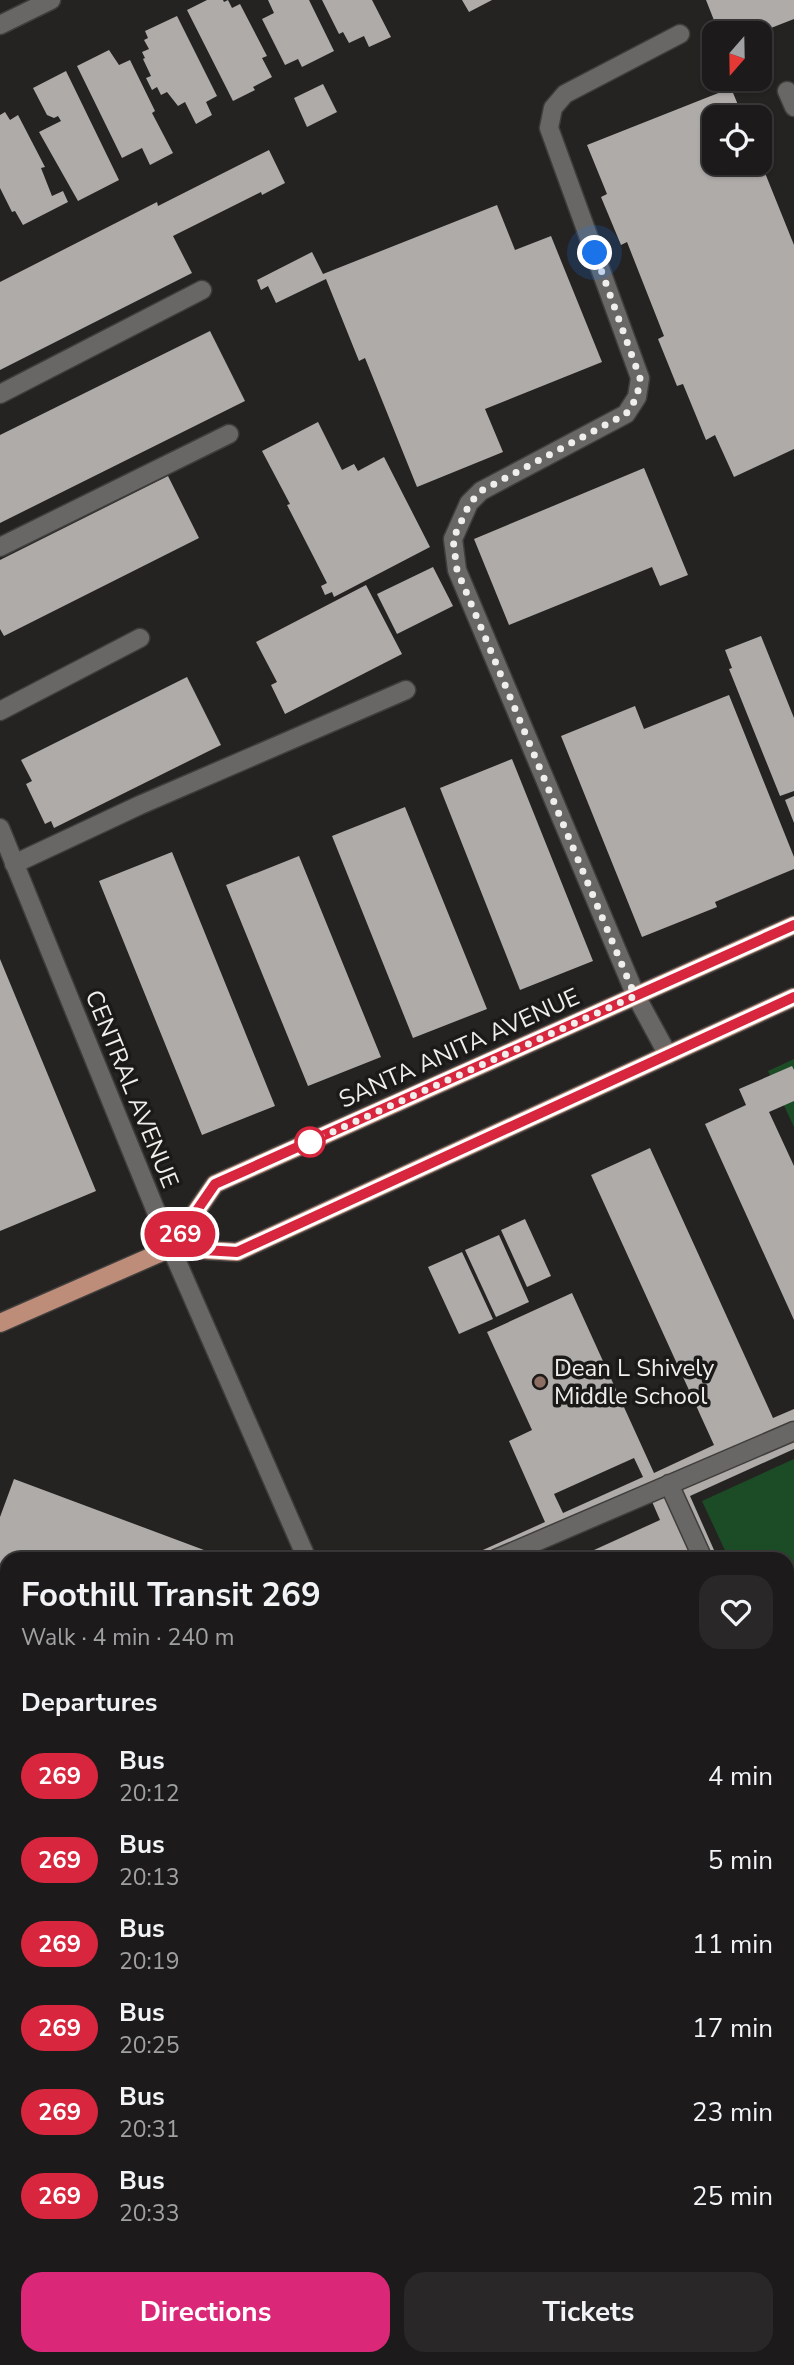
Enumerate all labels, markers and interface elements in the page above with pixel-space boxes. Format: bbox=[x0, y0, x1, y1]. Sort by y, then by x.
north arrow bbox=[702, 21, 772, 91]
map controls bbox=[702, 21, 772, 175]
button: locate bbox=[702, 105, 772, 175]
your location bbox=[577, 235, 612, 270]
street label: SANTA ANITA AVENUE bbox=[334, 981, 584, 1115]
street label: CENTRAL AVENUE bbox=[78, 985, 186, 1193]
unlabelled marker bbox=[295, 1127, 325, 1157]
line badge: 269 bbox=[140, 1211, 220, 1257]
text: 269 bbox=[158, 1218, 202, 1250]
place label: Dean L Shively Middle School bbox=[554, 1352, 715, 1412]
marker: Dean L Shively Middle School bbox=[532, 1374, 548, 1390]
text: Foothill Transit 269 bbox=[21, 1573, 321, 1618]
button: heart bbox=[699, 1575, 773, 1649]
text: Walk · 4 min · 240 m bbox=[21, 1622, 234, 1653]
text: Departures bbox=[21, 1685, 157, 1720]
text: Bus bbox=[119, 1743, 165, 1778]
text: 4 min bbox=[708, 1759, 773, 1794]
text: 269 bbox=[38, 1760, 81, 1792]
text: 20:12 bbox=[119, 1778, 179, 1809]
text: Bus bbox=[119, 1827, 165, 1862]
text: 5 min bbox=[708, 1843, 773, 1878]
text: 269 bbox=[38, 1844, 81, 1876]
text: 20:13 bbox=[119, 1862, 179, 1893]
text: Bus bbox=[119, 1911, 165, 1946]
text: 11 min bbox=[692, 1927, 773, 1962]
text: 269 bbox=[38, 1928, 81, 1960]
text: 20:19 bbox=[119, 1946, 179, 1977]
text: Bus bbox=[119, 1995, 165, 2030]
text: 17 min bbox=[692, 2011, 773, 2046]
text: 269 bbox=[38, 2012, 81, 2044]
text: 20:25 bbox=[119, 2030, 179, 2061]
text: Bus bbox=[119, 2079, 165, 2114]
text: 23 min bbox=[692, 2095, 773, 2130]
text: 269 bbox=[38, 2096, 81, 2128]
text: 20:31 bbox=[119, 2114, 179, 2145]
text: Bus bbox=[119, 2163, 165, 2198]
text: 25 min bbox=[692, 2179, 773, 2214]
text: 269 bbox=[38, 2180, 81, 2212]
text: 20:33 bbox=[119, 2198, 179, 2229]
button: Directions bbox=[21, 2272, 390, 2352]
button: Tickets bbox=[404, 2272, 773, 2352]

